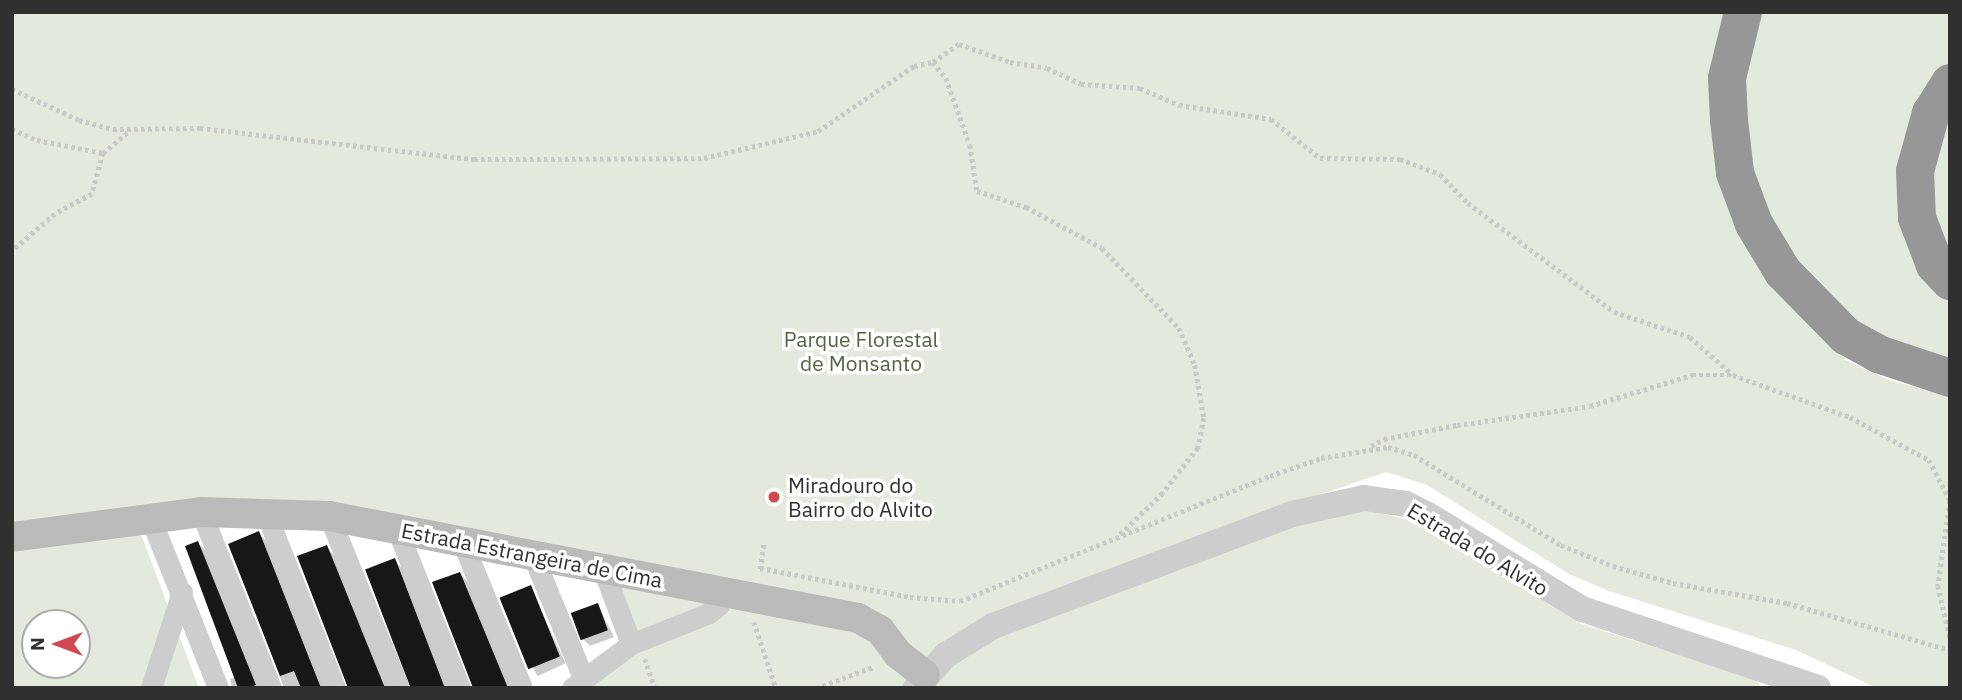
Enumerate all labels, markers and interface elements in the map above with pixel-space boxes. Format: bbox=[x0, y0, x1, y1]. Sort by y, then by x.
park label: Parque Florestal de Monsanto bbox=[784, 326, 938, 376]
place label: Miradouro do Bairro do Alvito bbox=[788, 472, 933, 522]
marker: Miradouro do Bairro do Alvito bbox=[766, 489, 782, 505]
street label: Estrada do Alvito bbox=[1403, 497, 1553, 601]
street label: Estrada Estrangeira de Cima bbox=[399, 517, 665, 593]
north arrow bbox=[21, 609, 91, 679]
text: N bbox=[25, 637, 49, 651]

